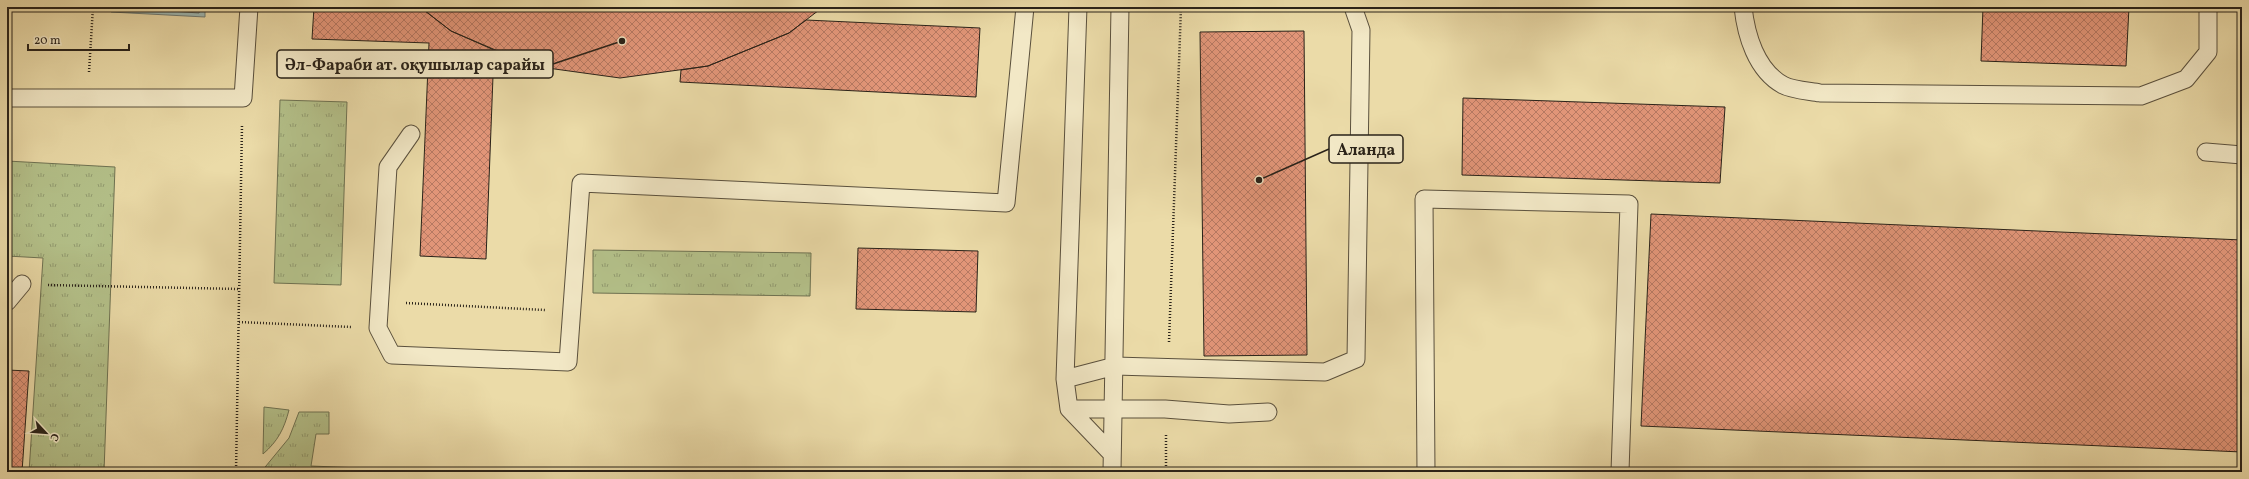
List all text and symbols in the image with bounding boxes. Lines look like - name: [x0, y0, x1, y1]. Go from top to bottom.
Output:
- scale bar: [28, 26, 129, 52]
- text: 20 m: [34, 33, 61, 49]
- callout: Әл-Фараби ат. оқушылар сарайы: [277, 50, 553, 78]
- text: Әл-Фараби ат. оқушылар сарайы: [285, 55, 545, 77]
- callout: Аланда: [1329, 135, 1403, 163]
- text: Аланда: [1337, 140, 1396, 162]
- north arrow: [26, 413, 66, 453]
- text: С: [45, 430, 62, 443]

